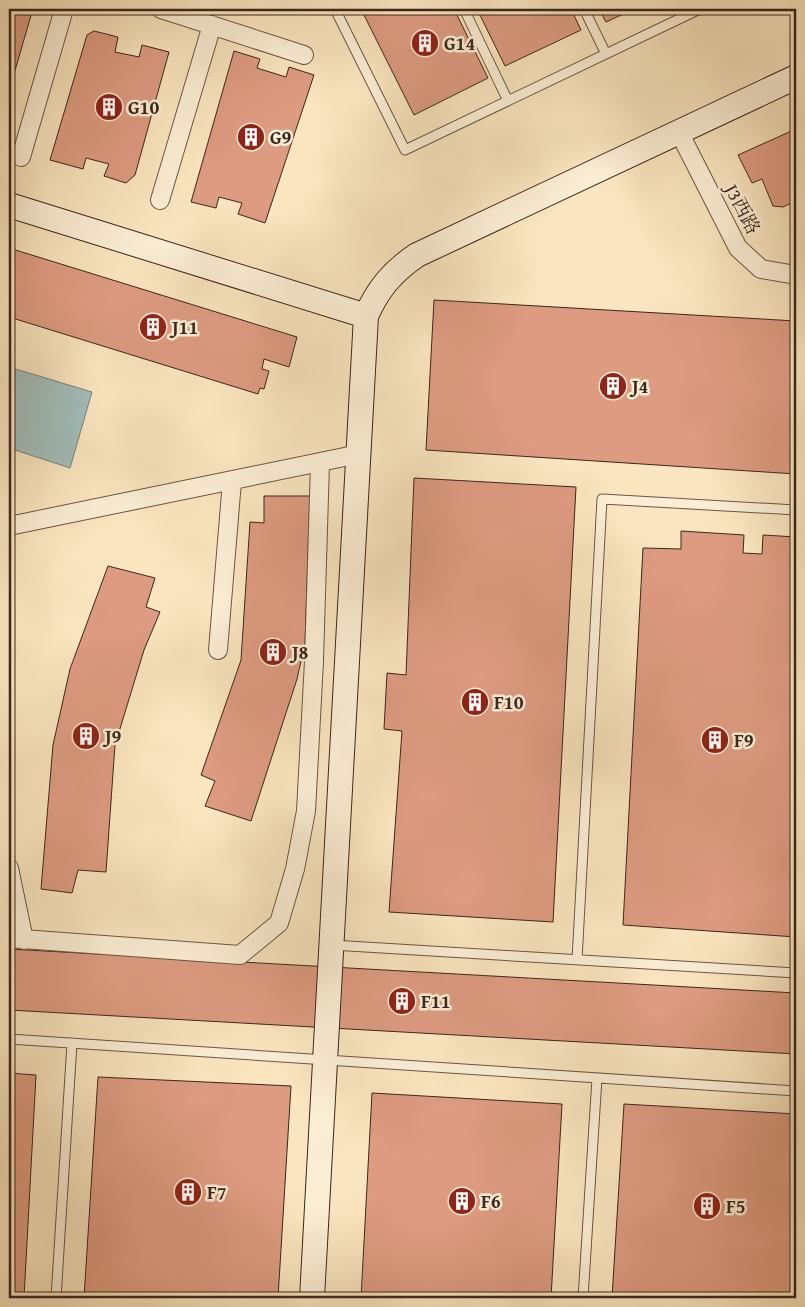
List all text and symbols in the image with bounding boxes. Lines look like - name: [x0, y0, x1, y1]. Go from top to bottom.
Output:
- building icon: G14: [410, 28, 440, 58]
- place label: G14: [444, 29, 475, 57]
- building icon: G10: [94, 92, 124, 122]
- place label: G10: [128, 93, 159, 121]
- building icon: G9: [236, 122, 266, 152]
- place label: G9: [270, 123, 292, 151]
- street label: J3西路: [717, 177, 768, 239]
- building icon: J11: [138, 312, 168, 342]
- place label: J11: [169, 313, 198, 341]
- building icon: J4: [598, 371, 628, 401]
- place label: J4: [629, 372, 649, 400]
- building icon: J8: [258, 637, 288, 667]
- place label: J8: [289, 638, 309, 666]
- building icon: F10: [460, 687, 490, 717]
- place label: F10: [494, 688, 524, 716]
- building icon: J9: [71, 721, 101, 751]
- place label: J9: [102, 722, 122, 750]
- building icon: F9: [700, 725, 730, 755]
- place label: F9: [734, 726, 754, 754]
- building icon: F11: [387, 986, 417, 1016]
- place label: F11: [421, 987, 451, 1015]
- building icon: F7: [173, 1177, 203, 1207]
- place label: F7: [207, 1178, 227, 1206]
- building icon: F6: [447, 1186, 477, 1216]
- place label: F6: [481, 1187, 501, 1215]
- building icon: F5: [692, 1191, 722, 1221]
- place label: F5: [726, 1192, 746, 1220]

